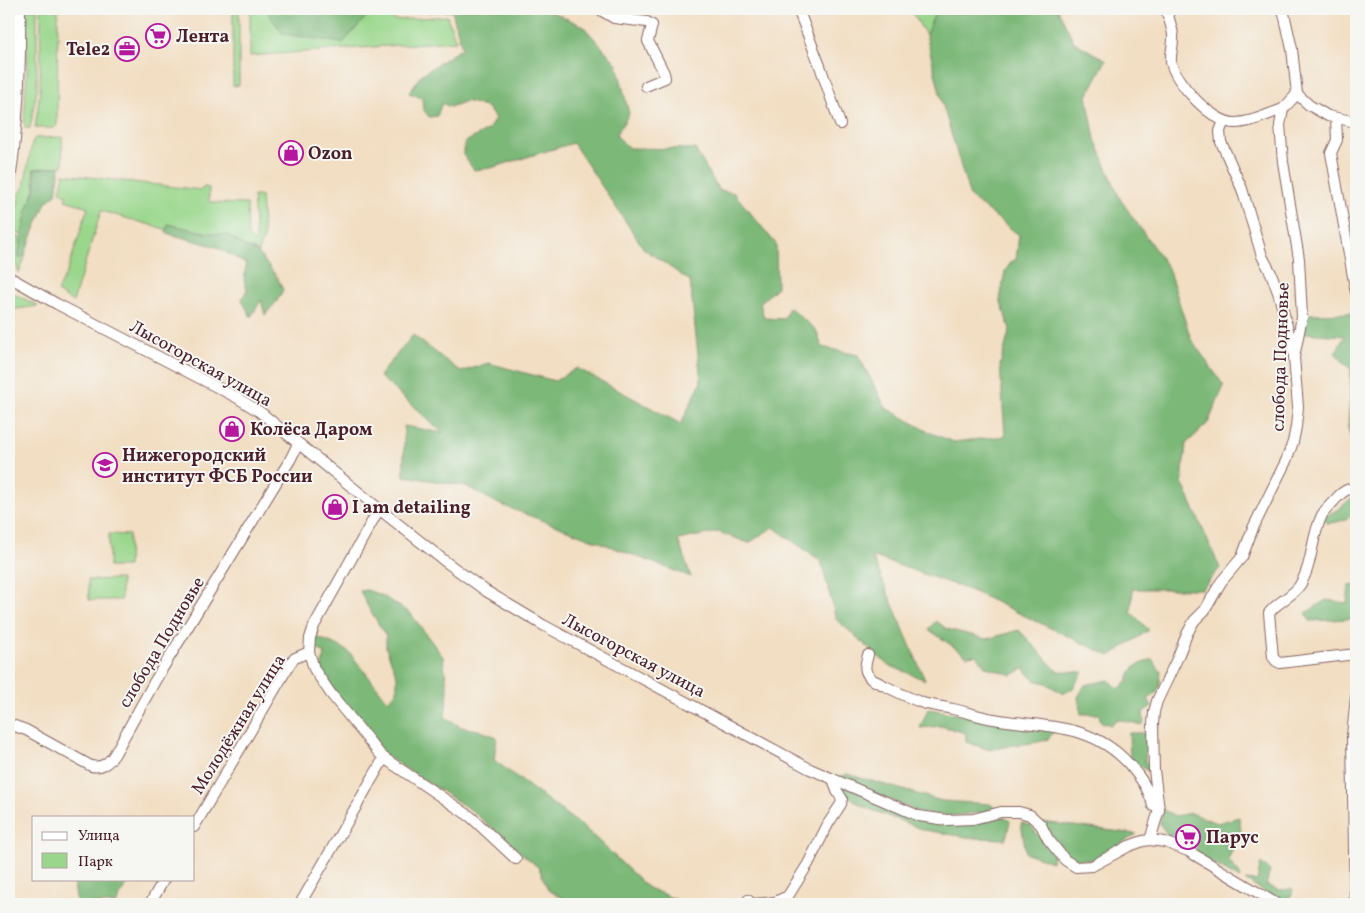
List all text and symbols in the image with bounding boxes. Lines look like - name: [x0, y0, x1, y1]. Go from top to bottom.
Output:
- supermarket icon: Лента: [145, 23, 171, 49]
- place label: Лента: [176, 25, 229, 50]
- office icon: Tele2: [114, 36, 140, 62]
- place label: Tele2: [66, 38, 110, 63]
- shop icon: Ozon: [278, 140, 304, 166]
- place label: Ozon: [308, 142, 353, 167]
- street label: слобода Подновье: [1266, 282, 1297, 432]
- street label: Лысогорская улица: [125, 315, 276, 414]
- shop icon: Колёса Даром: [219, 416, 245, 442]
- place label: Колёса Даром: [250, 418, 373, 443]
- place label: Нижегородский институт ФСБ России: [122, 444, 313, 490]
- school or university icon: Нижегородский институт ФСБ России: [92, 452, 118, 478]
- shop icon: I am detailing: [322, 494, 348, 520]
- place label: I am detailing: [352, 496, 471, 521]
- street label: слобода Подновье: [113, 572, 211, 713]
- street label: Лысогорская улица: [557, 608, 709, 705]
- street label: Молодёжная улица: [186, 650, 293, 800]
- legend: [32, 816, 195, 880]
- supermarket icon: Парус: [1175, 824, 1201, 850]
- text: Улица: [78, 826, 120, 847]
- place label: Парус: [1206, 826, 1259, 851]
- text: Парк: [78, 852, 113, 873]

